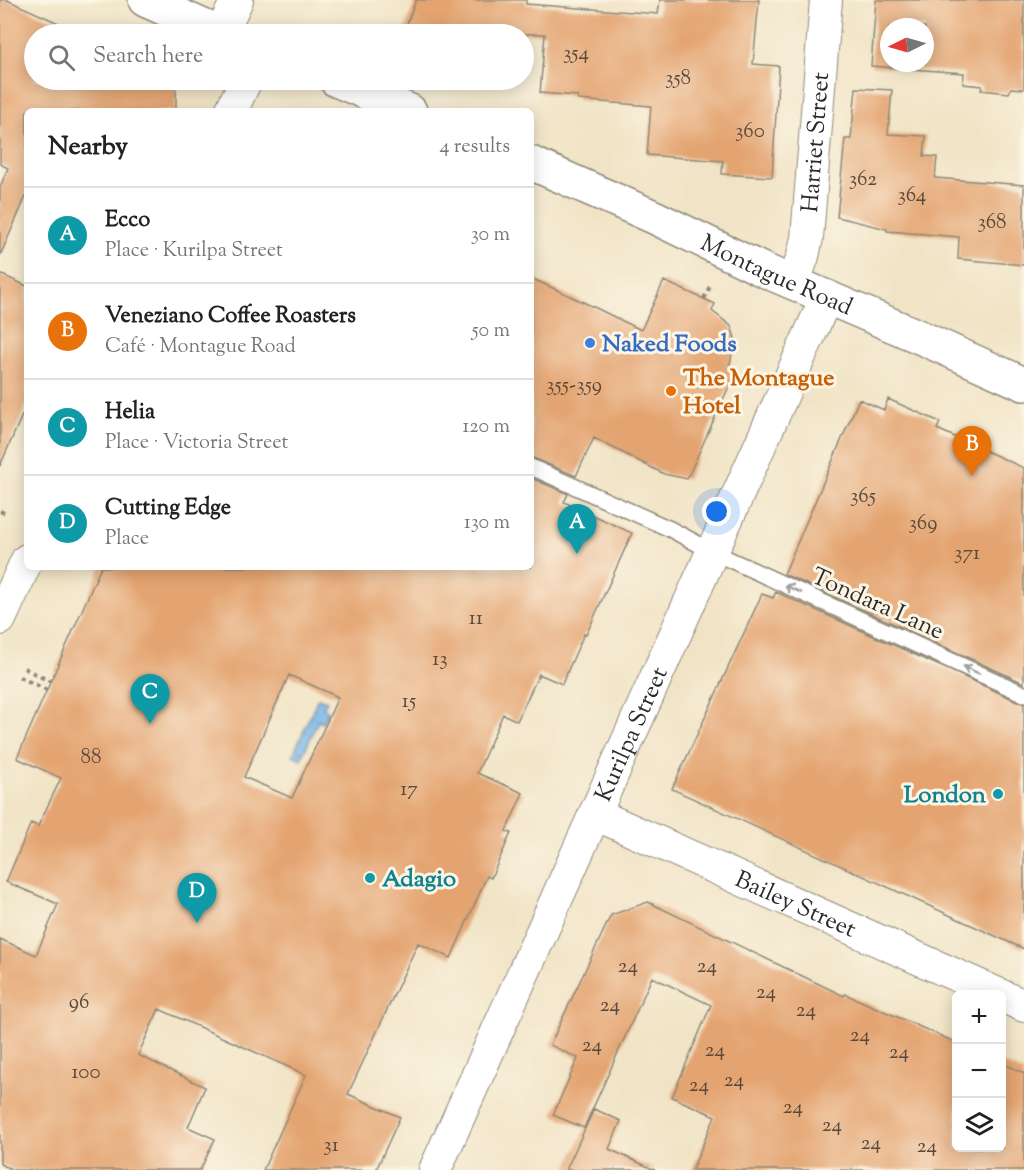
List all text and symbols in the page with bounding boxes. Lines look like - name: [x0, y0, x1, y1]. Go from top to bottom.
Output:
- north arrow: [880, 18, 934, 72]
- search box: [24, 24, 534, 90]
- house number: 354: [563, 39, 589, 69]
- icon: search: [45, 41, 78, 74]
- text: Search here: [93, 41, 203, 73]
- house number: 358: [665, 64, 691, 94]
- street label: Harriet Street: [794, 71, 839, 214]
- house number: 360: [735, 117, 765, 147]
- text: Nearby: [48, 129, 128, 166]
- text: 4 results: [439, 133, 510, 162]
- house number: 362: [849, 165, 877, 195]
- house number: 364: [898, 181, 926, 211]
- text: Ecco: [105, 205, 150, 237]
- house number: 368: [977, 208, 1007, 238]
- text: A: [59, 221, 76, 250]
- text: 30 m: [471, 221, 510, 250]
- street label: Montague Road: [694, 227, 858, 325]
- text: Place · Kurilpa Street: [105, 237, 283, 266]
- text: Veneziano Coffee Roasters: [105, 301, 356, 333]
- text: B: [61, 317, 74, 346]
- text: 50 m: [472, 317, 510, 346]
- place label: Naked Foods: [602, 328, 737, 362]
- text: Café · Montague Road: [105, 333, 296, 362]
- marker: Naked Foods: [583, 336, 597, 350]
- place label: The Montague Hotel: [683, 362, 834, 424]
- house number: 355-359: [546, 371, 602, 401]
- marker: The Montague Hotel: [664, 384, 678, 398]
- text: Helia: [105, 397, 155, 429]
- text: C: [59, 413, 76, 442]
- text: 120 m: [462, 413, 510, 442]
- pin: B: [952, 426, 992, 476]
- text: Place · Victoria Street: [105, 429, 288, 458]
- house number: 365: [850, 482, 876, 512]
- text: Cutting Edge: [105, 493, 231, 525]
- your location: [702, 497, 731, 526]
- pin: A: [558, 504, 596, 554]
- text: D: [60, 509, 75, 538]
- text: 130 m: [464, 509, 510, 538]
- house number: 369: [909, 509, 937, 539]
- text: Place: [105, 525, 149, 554]
- house number: 371: [954, 539, 980, 569]
- street label: Tondara Lane: [805, 560, 949, 649]
- one-way arrow: [785, 583, 803, 594]
- house number: 11: [469, 604, 483, 634]
- house number: 13: [432, 645, 448, 675]
- street label: Kurilpa Street: [587, 662, 677, 807]
- one-way arrow: [962, 663, 980, 675]
- pin: C: [130, 674, 170, 724]
- house number: 15: [402, 687, 416, 717]
- house number: 88: [81, 743, 102, 773]
- house number: 17: [400, 775, 418, 805]
- place label: London: [904, 779, 987, 813]
- marker: London: [991, 787, 1005, 801]
- place label: Adagio: [382, 863, 456, 897]
- street label: Bailey Street: [729, 864, 861, 947]
- marker: Adagio: [363, 871, 377, 885]
- pin: D: [178, 874, 216, 923]
- house number: 24: [618, 952, 638, 982]
- house number: 24: [697, 952, 717, 982]
- house number: 24: [756, 978, 776, 1008]
- house number: 96: [69, 988, 89, 1018]
- map controls: [952, 990, 1006, 1152]
- button: +: [952, 990, 1006, 1044]
- house number: 24: [600, 991, 620, 1021]
- house number: 24: [796, 996, 816, 1026]
- house number: 24: [850, 1021, 870, 1051]
- house number: 24: [582, 1031, 602, 1061]
- house number: 24: [705, 1036, 725, 1066]
- house number: 24: [889, 1038, 909, 1068]
- button: −: [952, 1044, 1006, 1098]
- house number: 100: [71, 1058, 101, 1088]
- house number: 24: [724, 1066, 744, 1096]
- house number: 24: [689, 1071, 709, 1101]
- house number: 24: [783, 1093, 803, 1123]
- button: layers: [952, 1098, 1006, 1152]
- house number: 24: [822, 1111, 842, 1141]
- house number: 24: [861, 1129, 881, 1159]
- house number: 31: [323, 1131, 339, 1161]
- house number: 24: [917, 1132, 937, 1162]

